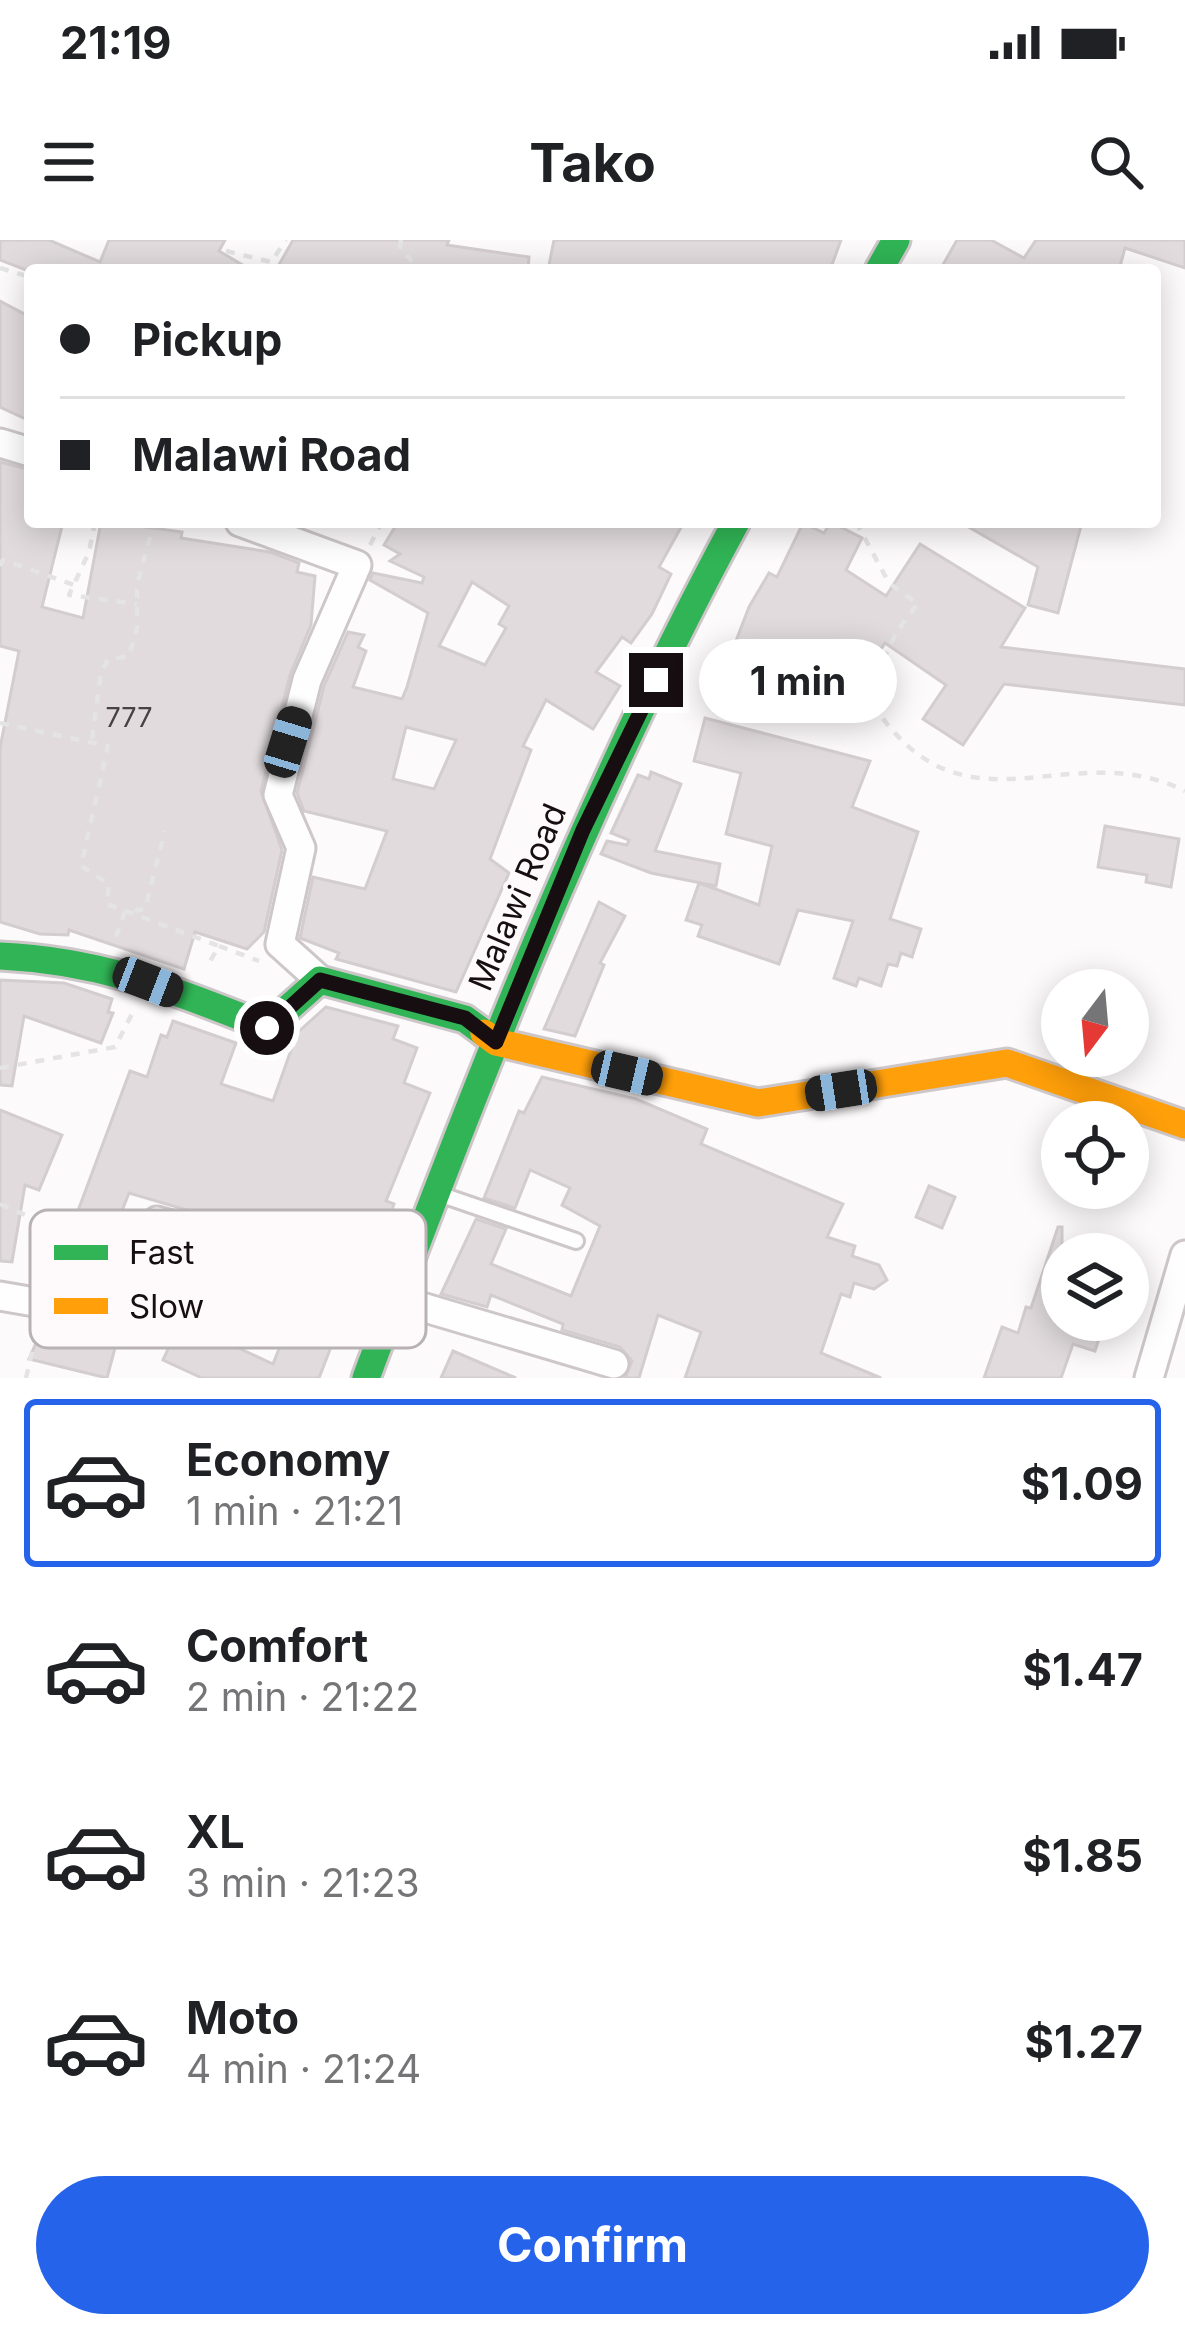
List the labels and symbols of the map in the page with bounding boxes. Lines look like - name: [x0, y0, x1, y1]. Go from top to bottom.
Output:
- callout: 1 min: [698, 638, 896, 722]
- route end: [629, 653, 683, 707]
- house number: 777: [106, 701, 152, 734]
- car: [260, 702, 316, 782]
- street label: Malawi Road: [460, 798, 574, 996]
- car: [108, 952, 188, 1012]
- north arrow: [1041, 969, 1149, 1077]
- route start: [240, 1001, 294, 1055]
- car: [588, 1047, 666, 1099]
- car: [803, 1067, 879, 1113]
- legend: [30, 1210, 426, 1348]
- text: Fast: [129, 1232, 195, 1272]
- text: Slow: [129, 1286, 204, 1326]

